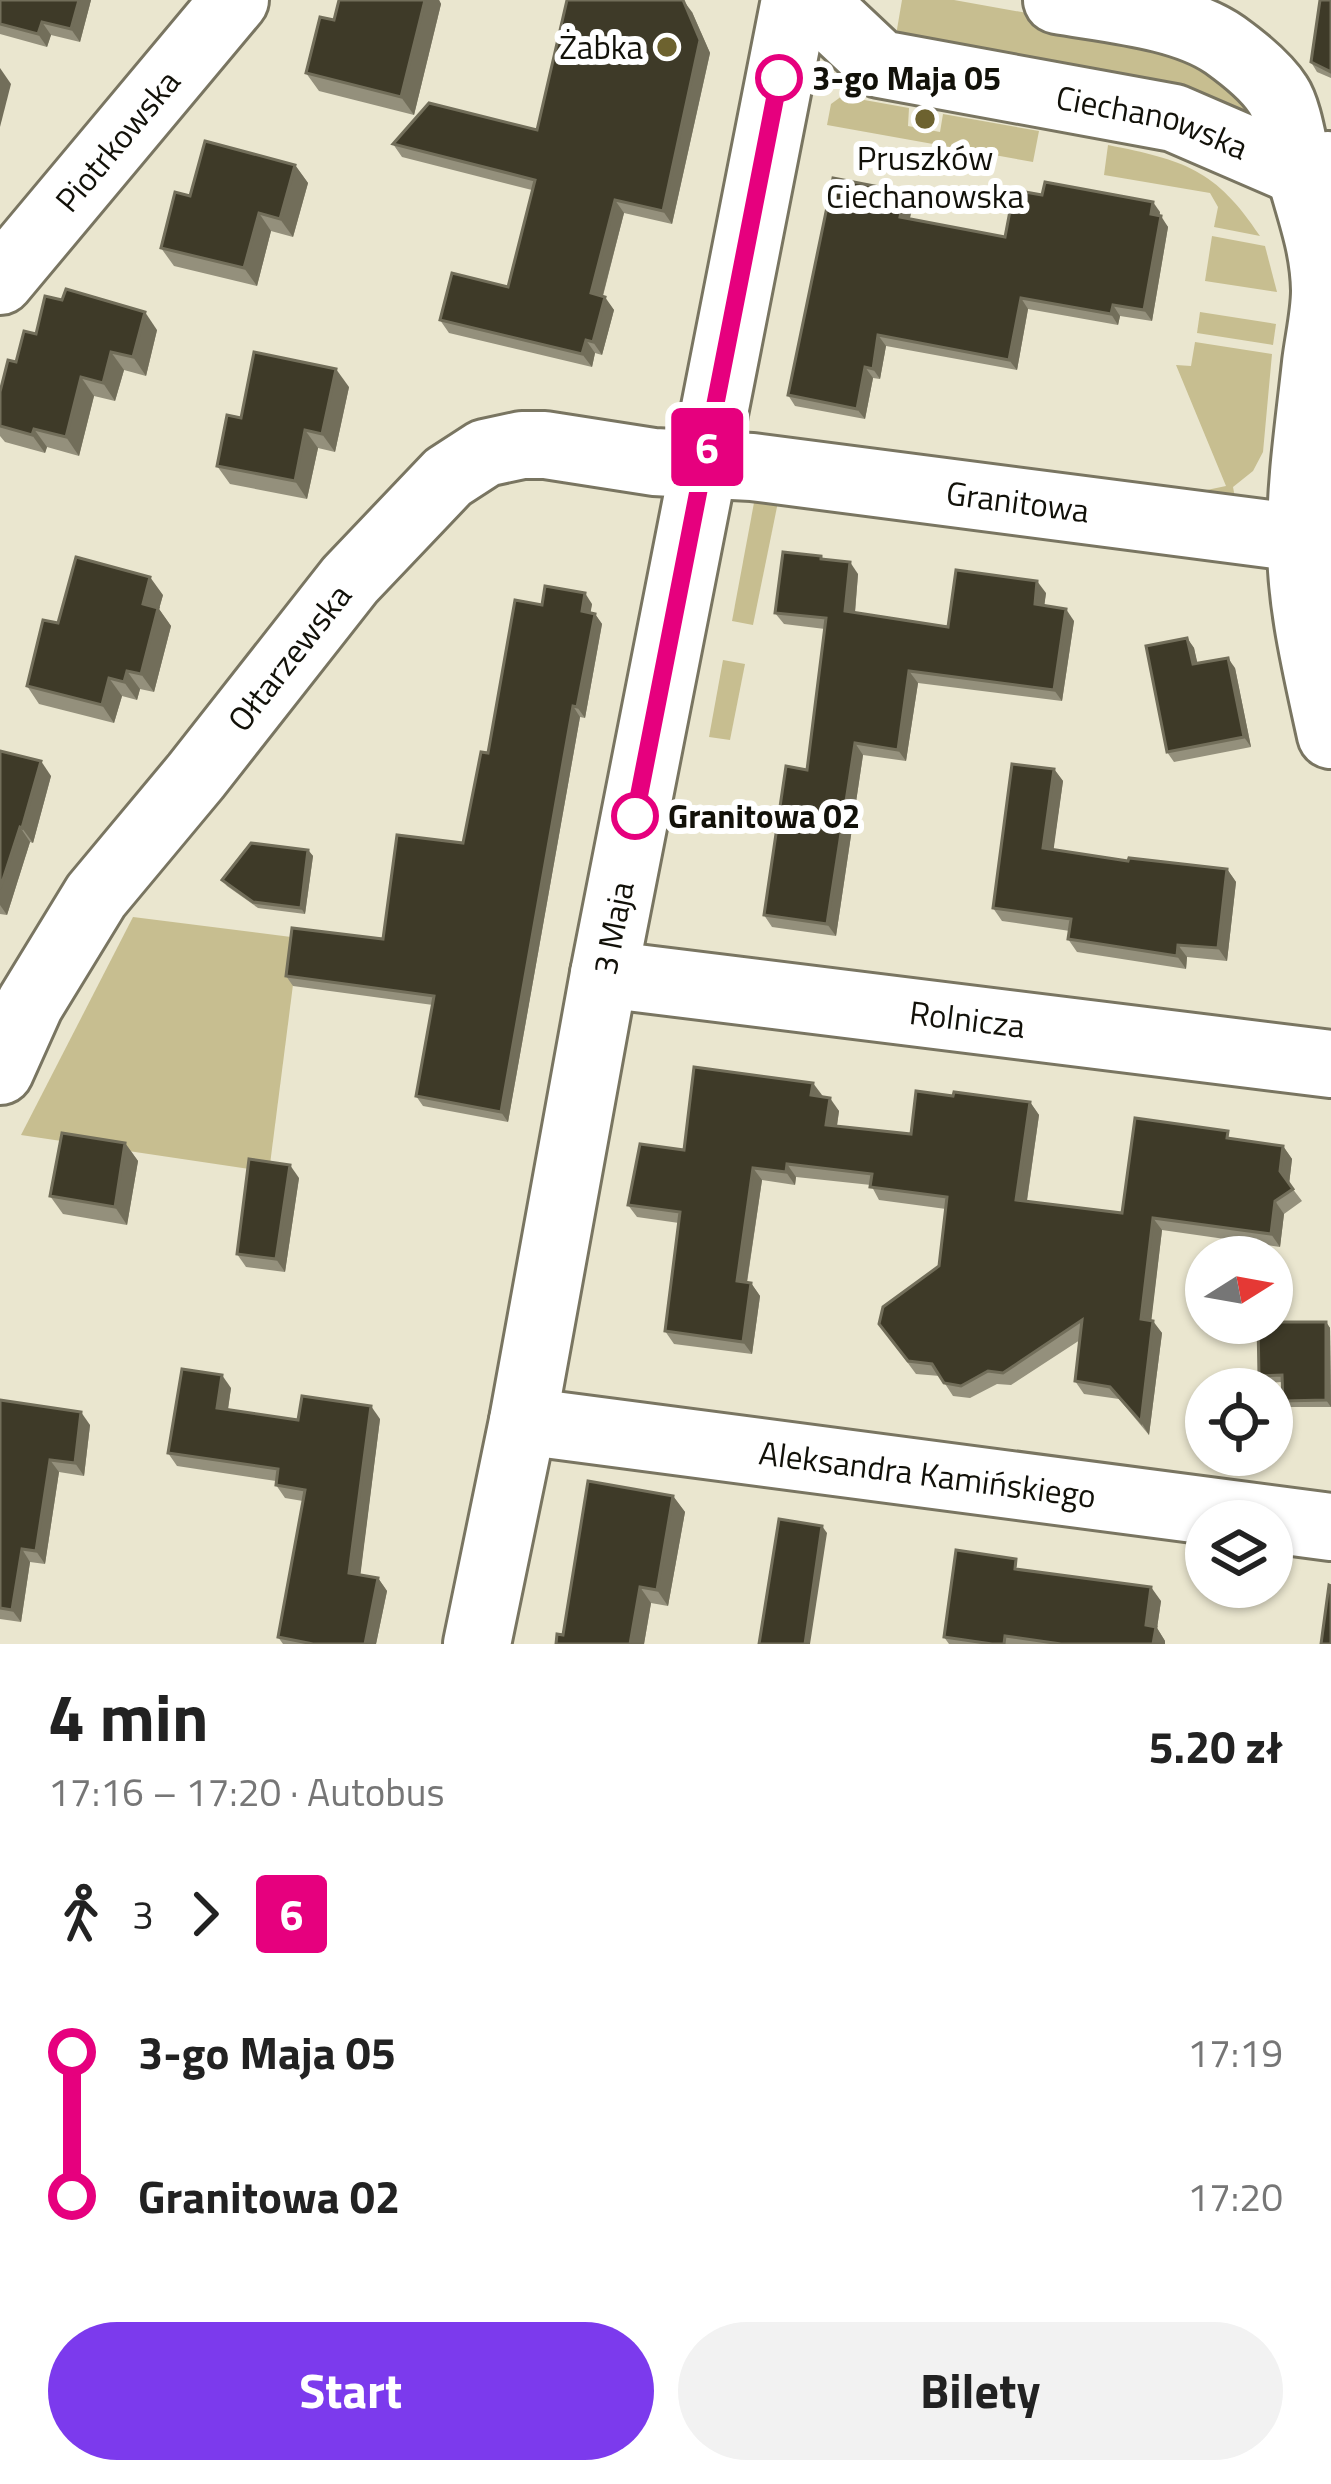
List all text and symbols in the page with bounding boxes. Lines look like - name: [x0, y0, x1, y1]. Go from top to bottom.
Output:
- place label: Żabka: [559, 22, 643, 72]
- marker: Żabka: [654, 34, 680, 60]
- place label: 3-go Maja 05: [812, 53, 1001, 103]
- marker: 3-go Maja 05: [757, 56, 801, 100]
- street label: Piotrkowska: [43, 58, 192, 223]
- street label: Ciechanowska: [1052, 72, 1256, 172]
- marker: Pruszków Ciechanowska: [912, 106, 938, 132]
- place label: Pruszków Ciechanowska: [826, 133, 1024, 221]
- line badge: 6: [668, 408, 746, 486]
- text: 6: [695, 415, 719, 479]
- street label: Granitowa: [943, 467, 1092, 535]
- street label: Ołtarzewska: [215, 573, 363, 742]
- place label: Granitowa 02: [668, 791, 860, 841]
- marker: Granitowa 02: [613, 794, 657, 838]
- street label: 3 Maja: [579, 877, 647, 979]
- street label: Rolnicza: [907, 987, 1028, 1051]
- north arrow: [1185, 1236, 1293, 1344]
- map controls: [1185, 1236, 1293, 1608]
- button: locate: [1185, 1368, 1293, 1476]
- street label: Aleksandra Kamińskiego: [756, 1427, 1099, 1521]
- button: layers: [1185, 1500, 1293, 1608]
- text: 4 min: [48, 1666, 208, 1767]
- text: 5.20 zł: [1148, 1712, 1283, 1780]
- text: 17:16 – 17:20 · Autobus: [48, 1762, 445, 1821]
- icon: walk: [48, 1881, 114, 1947]
- icon: forward: [172, 1881, 238, 1947]
- text: 6: [280, 1882, 303, 1946]
- text: 3: [132, 1885, 154, 1944]
- text: 3-go Maja 05: [138, 2018, 396, 2086]
- text: 17:19: [1187, 2023, 1283, 2082]
- text: Granitowa 02: [138, 2162, 400, 2230]
- text: 17:20: [1187, 2167, 1283, 2226]
- button: Start: [48, 2322, 654, 2460]
- button: Bilety: [678, 2322, 1283, 2460]

